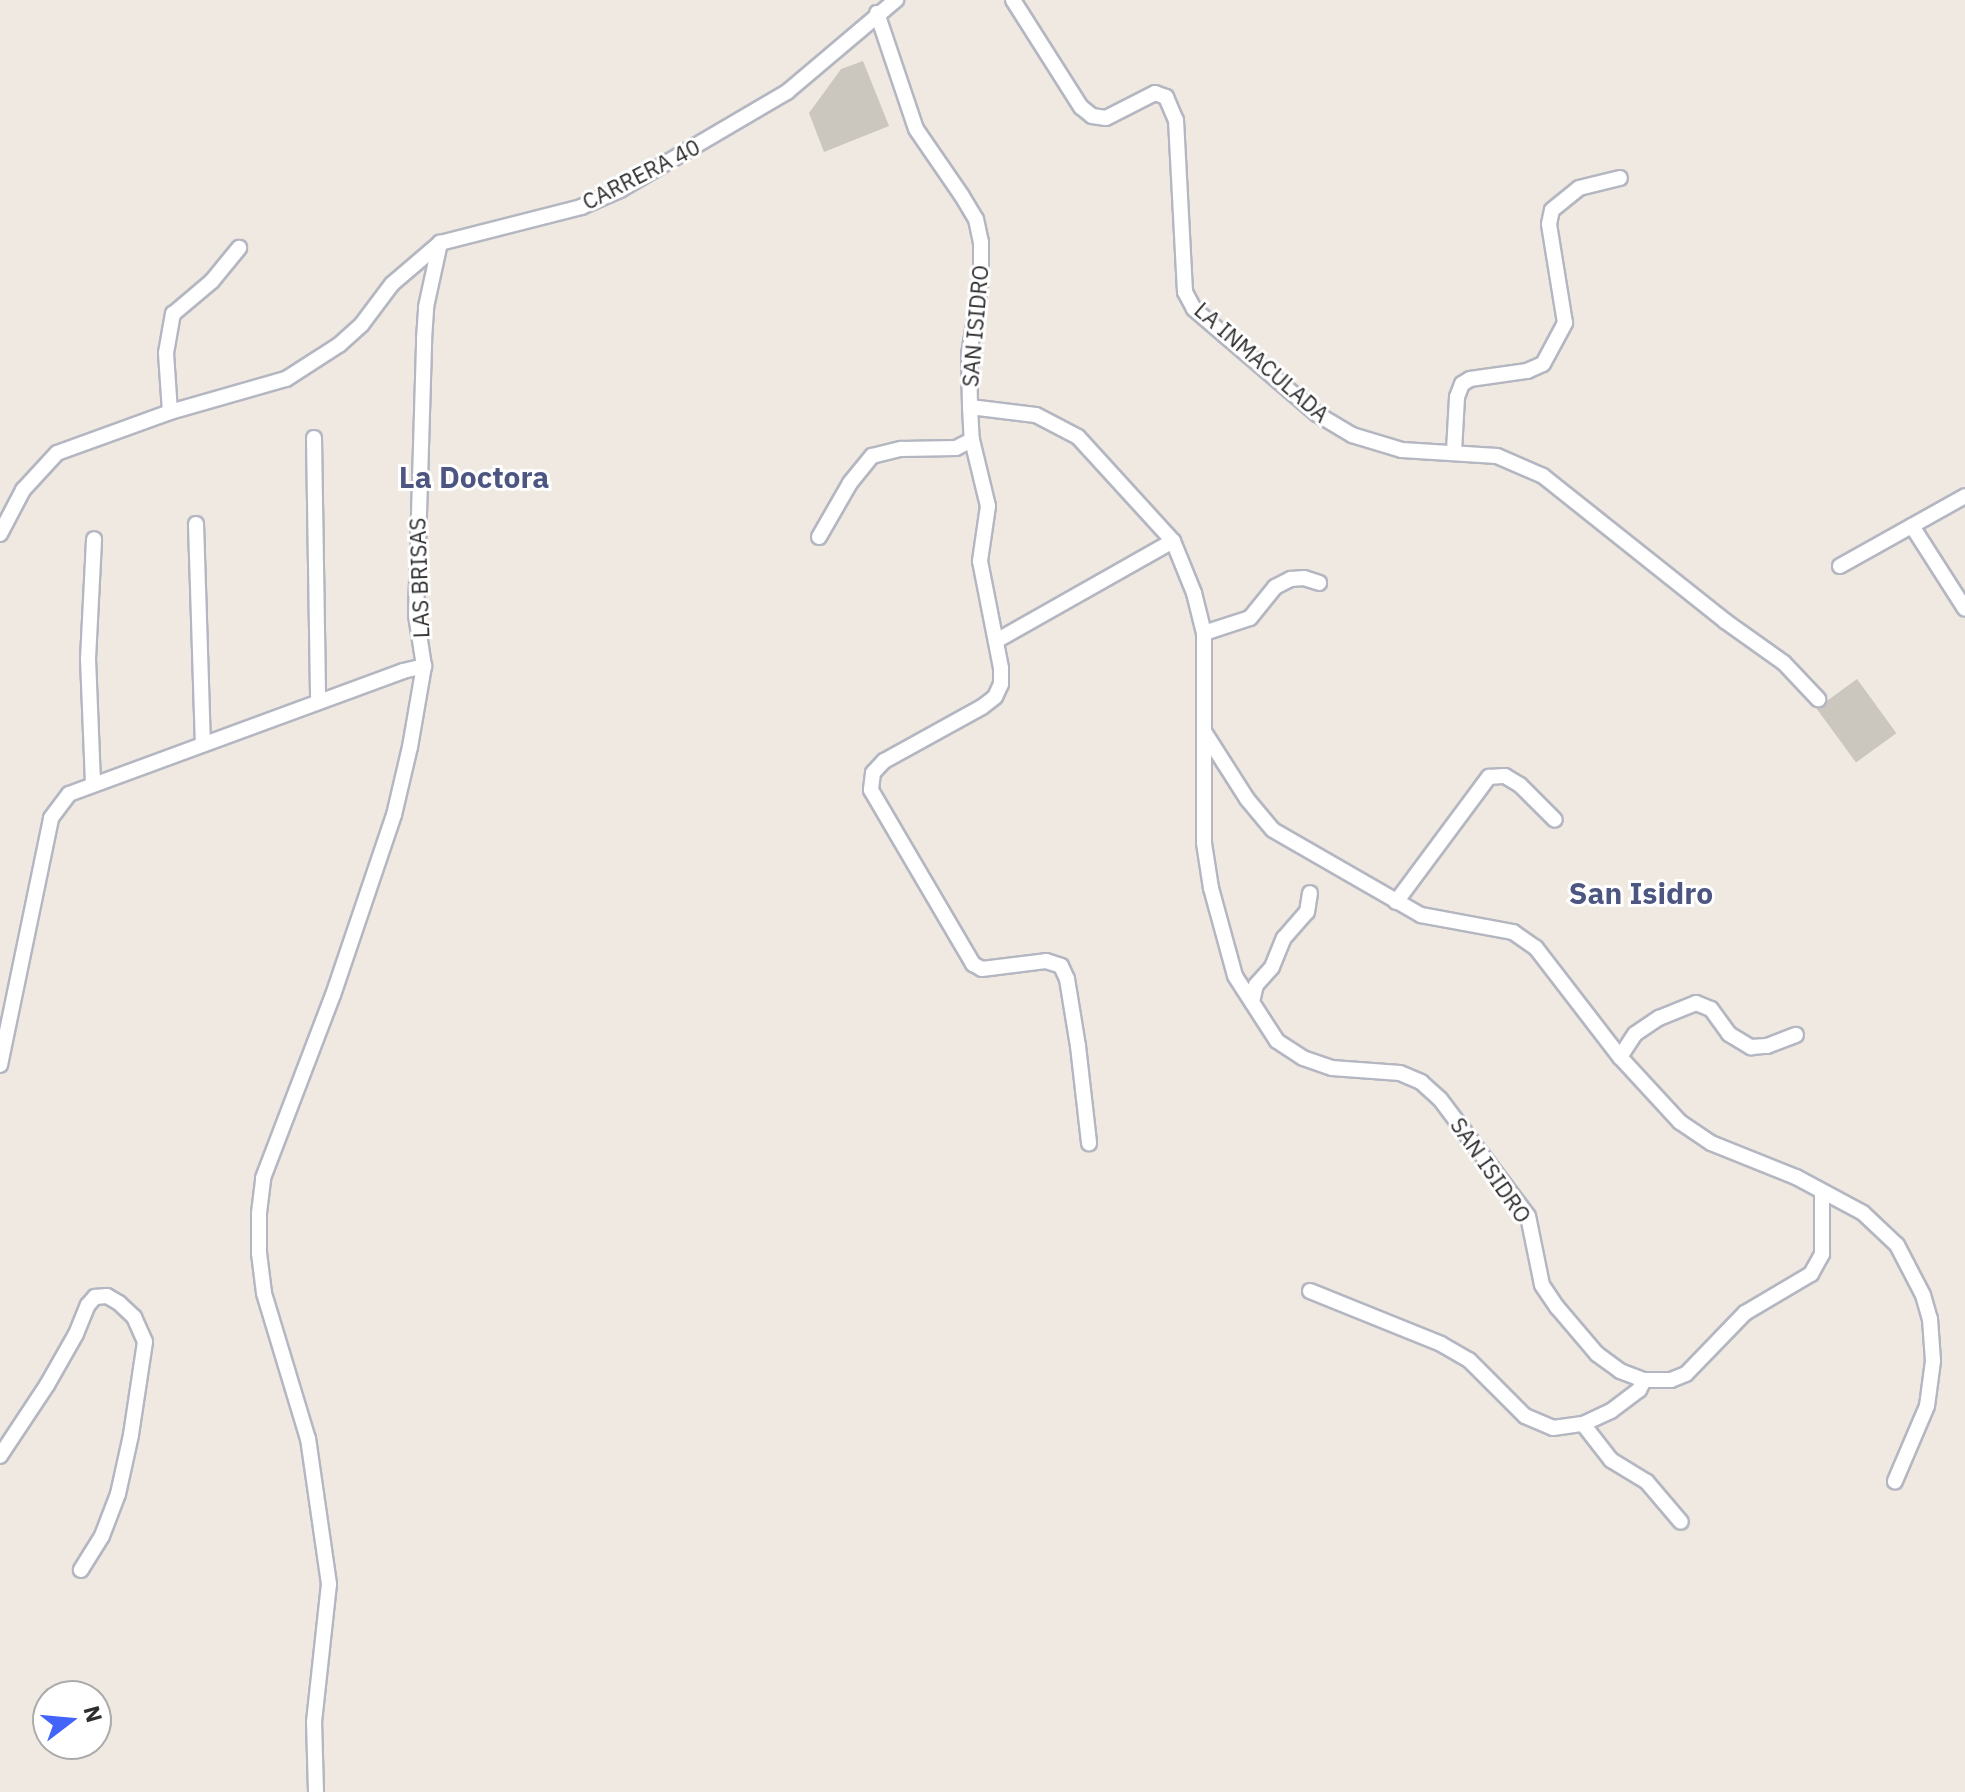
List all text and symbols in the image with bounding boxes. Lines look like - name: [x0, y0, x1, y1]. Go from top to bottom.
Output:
- street label: CARRERA 40: [578, 133, 704, 215]
- street label: SAN ISIDRO: [957, 264, 993, 388]
- street label: LA INMACULADA: [1189, 296, 1335, 428]
- district label: La Doctora: [399, 459, 549, 495]
- street label: LAS BRISAS: [404, 517, 434, 639]
- district label: San Isidro: [1569, 875, 1713, 911]
- street label: SAN ISIDRO: [1445, 1112, 1537, 1228]
- north arrow: [32, 1680, 112, 1760]
- text: N: [77, 1702, 110, 1725]

